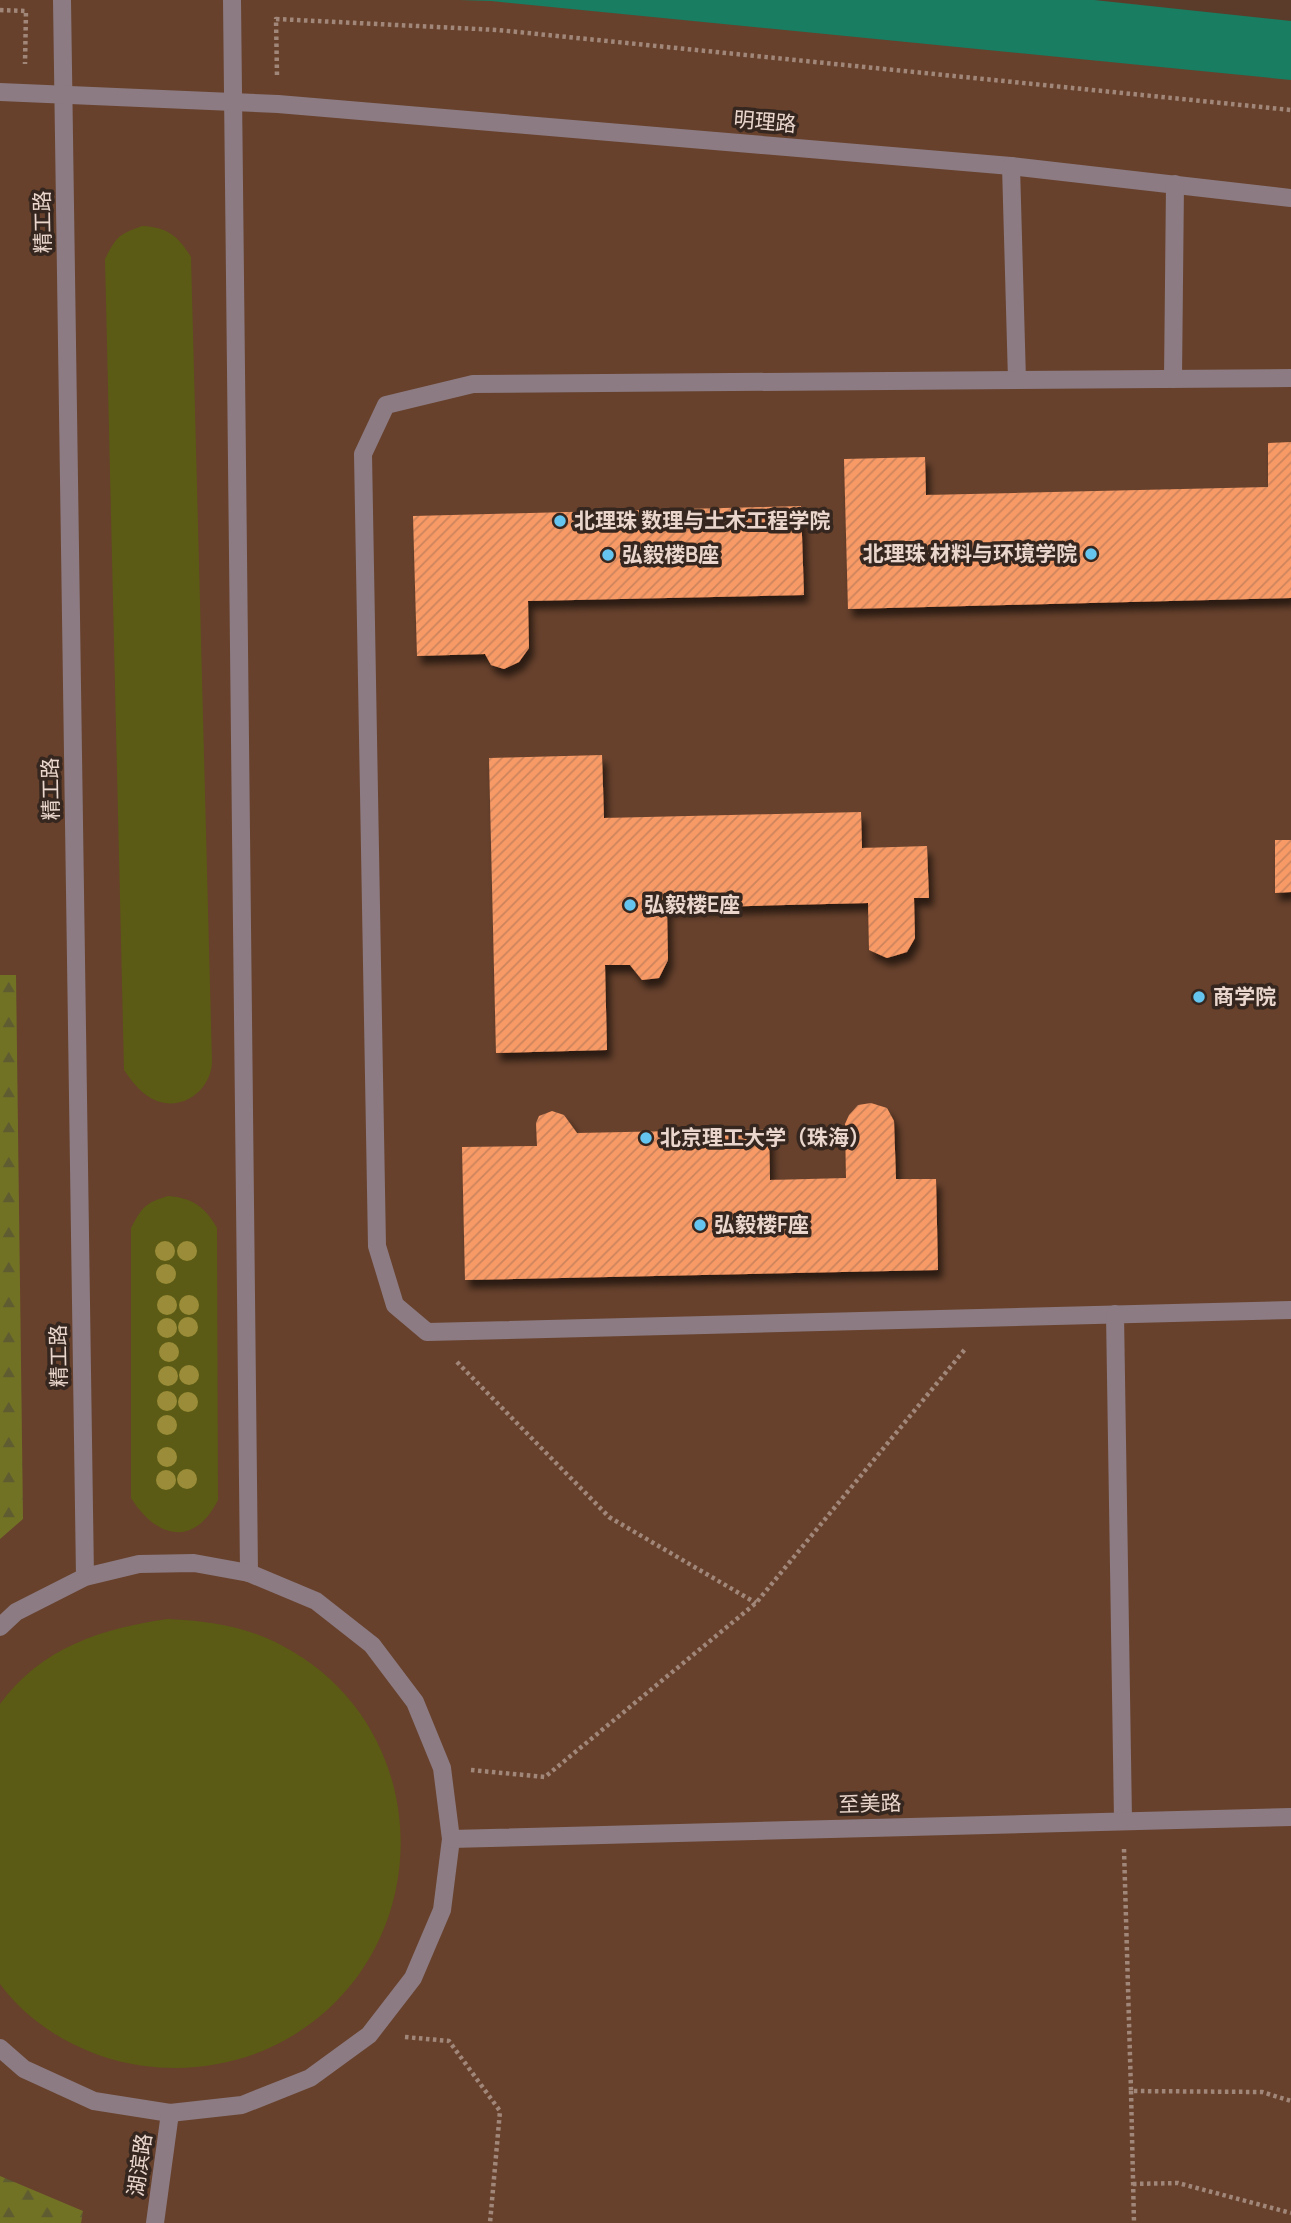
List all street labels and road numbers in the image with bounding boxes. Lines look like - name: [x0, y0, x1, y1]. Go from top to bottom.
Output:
- street label: 明理路: [732, 104, 798, 138]
- street label: 精工路: [27, 190, 57, 254]
- street label: 精工路: [35, 757, 65, 821]
- street label: 精工路: [43, 1324, 73, 1388]
- street label: 至美路: [838, 1788, 902, 1818]
- street label: 湖滨路: [121, 2132, 157, 2198]

